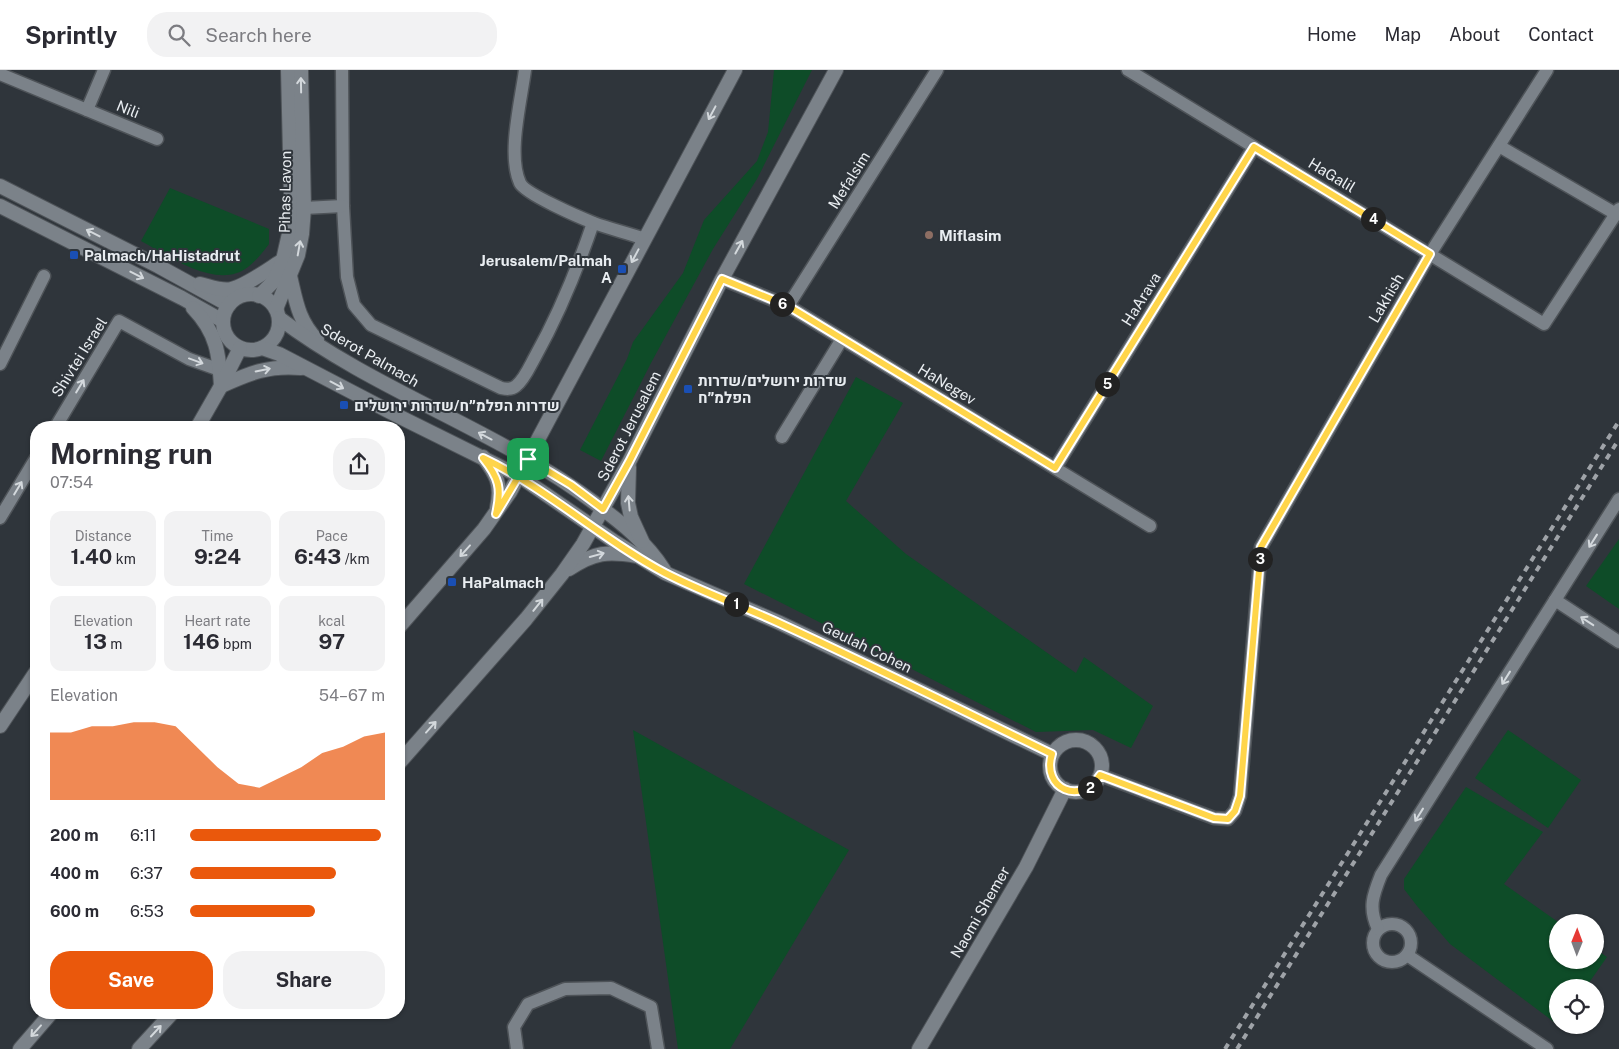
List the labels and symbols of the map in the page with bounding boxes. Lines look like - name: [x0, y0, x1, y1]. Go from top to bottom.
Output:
- one-way arrow: [296, 78, 306, 94]
- street label: Nili: [114, 97, 142, 121]
- one-way arrow: [707, 105, 716, 120]
- street label: Mefalsim: [825, 148, 873, 212]
- street label: Pihas Lavon: [276, 151, 294, 233]
- street label: HaGalil: [1305, 154, 1359, 196]
- pin: 4: [1360, 206, 1386, 232]
- place label: Miflasim: [939, 227, 1001, 244]
- one-way arrow: [86, 228, 101, 237]
- marker: Miflasim: [923, 229, 935, 241]
- one-way arrow: [295, 240, 305, 256]
- one-way arrow: [735, 241, 745, 255]
- place label: Palmach/HaHistadrut: [84, 247, 240, 264]
- marker: Palmach/HaHistadrut: [68, 249, 80, 261]
- one-way arrow: [630, 249, 640, 264]
- place label: Jerusalem/Palmah A: [480, 252, 612, 286]
- marker: Jerusalem/Palmah A: [616, 263, 628, 275]
- street label: HaArava: [1118, 269, 1164, 329]
- one-way arrow: [130, 270, 145, 280]
- street label: Lakhish: [1365, 270, 1407, 326]
- pin: 6: [770, 292, 794, 316]
- street label: Shivtei Israel: [48, 314, 110, 400]
- street label: Sderot Palmach: [318, 320, 422, 390]
- one-way arrow: [188, 357, 203, 366]
- street label: HaNegev: [915, 360, 979, 408]
- one-way arrow: [254, 364, 270, 374]
- street label: Sderot Jerusalem: [594, 368, 664, 484]
- place label: שדרות ירושלים/שדרות הפלמ״ח: [698, 372, 847, 406]
- pin: 5: [1094, 372, 1120, 396]
- one-way arrow: [75, 379, 85, 393]
- one-way arrow: [329, 380, 344, 390]
- marker: שדרות ירושלים/שדרות הפלמ״ח: [682, 383, 694, 395]
- place label: שדרות הפלמ״ח/שדרות ירושלים: [354, 397, 560, 414]
- marker: שדרות הפלמ״ח/שדרות ירושלים: [338, 399, 350, 411]
- one-way arrow: [478, 431, 493, 440]
- pin: [507, 438, 549, 480]
- one-way arrow: [14, 482, 24, 496]
- one-way arrow: [624, 495, 634, 511]
- one-way arrow: [1588, 533, 1598, 547]
- one-way arrow: [459, 544, 470, 557]
- pin: 3: [1248, 546, 1272, 572]
- one-way arrow: [589, 550, 605, 559]
- place label: HaPalmach: [462, 574, 544, 591]
- marker: HaPalmach: [446, 576, 458, 588]
- pin: 1: [724, 592, 748, 616]
- one-way arrow: [533, 598, 544, 611]
- one-way arrow: [1580, 616, 1594, 626]
- street label: Geulah Cohen: [819, 618, 915, 676]
- one-way arrow: [1501, 671, 1511, 685]
- one-way arrow: [425, 720, 437, 733]
- pin: 2: [1078, 776, 1102, 800]
- one-way arrow: [1414, 808, 1424, 822]
- street label: Naomi Shemer: [947, 863, 1013, 961]
- north arrow: [1549, 914, 1604, 969]
- one-way arrow: [30, 1024, 42, 1037]
- one-way arrow: [150, 1024, 162, 1037]

